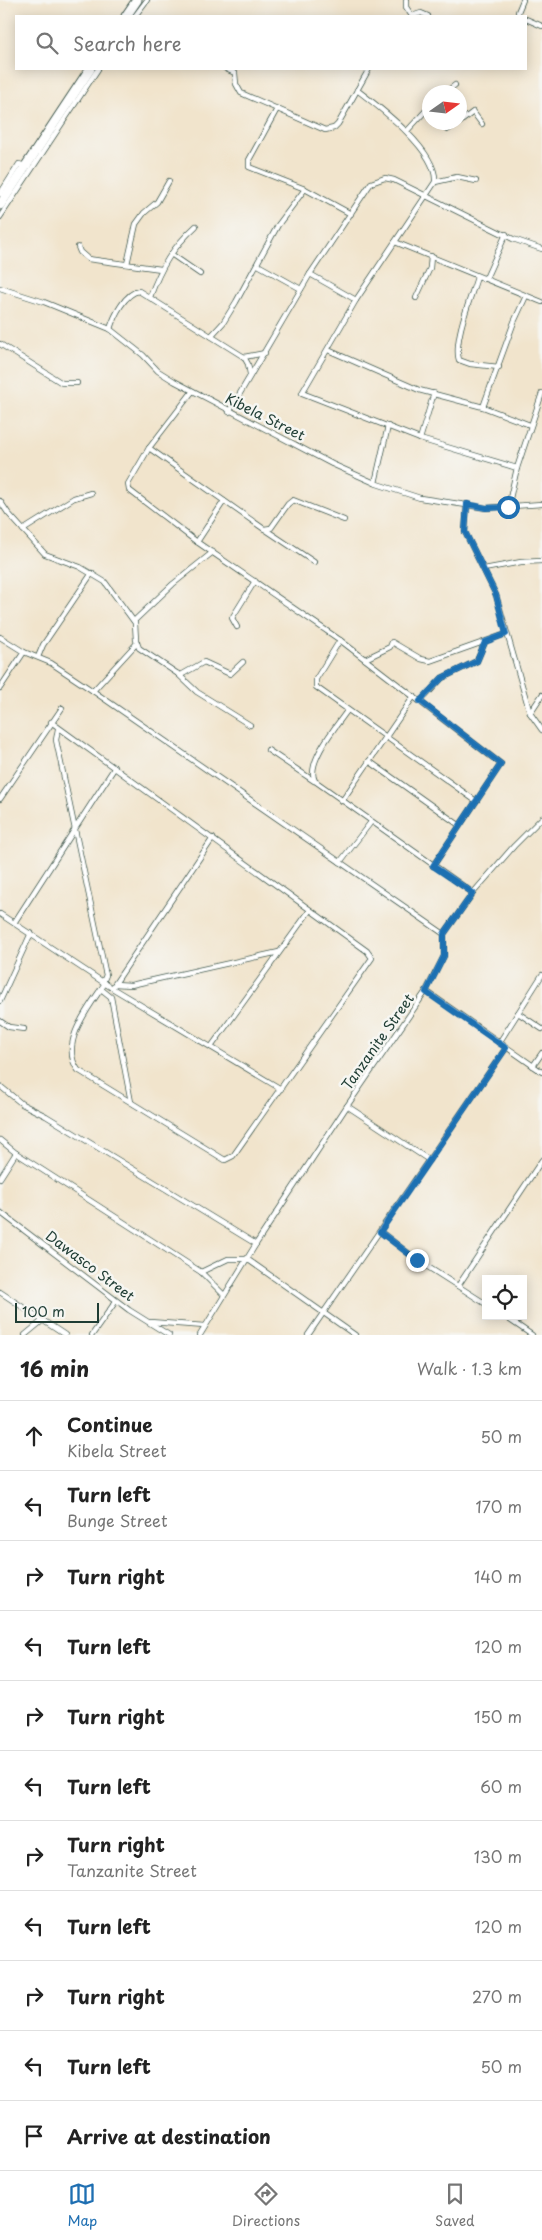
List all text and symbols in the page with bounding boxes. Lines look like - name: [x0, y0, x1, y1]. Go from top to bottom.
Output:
- search box: [15, 15, 527, 70]
- icon: search: [33, 29, 61, 57]
- text: Search here: [73, 29, 182, 57]
- north arrow: [422, 85, 467, 130]
- street label: Kibela Street: [222, 387, 309, 446]
- route start: [497, 496, 520, 519]
- street label: Tanzanite Street: [336, 989, 419, 1094]
- street label: Dawasco Street: [41, 1225, 139, 1306]
- route end: [406, 1249, 429, 1272]
- map controls: [482, 1275, 527, 1320]
- button: locate: [482, 1275, 527, 1320]
- scale bar: [15, 1300, 99, 1323]
- text: 100 m: [22, 1301, 65, 1322]
- text: 16 min: [20, 1352, 89, 1384]
- text: Walk · 1.3 km: [417, 1356, 522, 1380]
- text: Continue: [67, 1410, 153, 1438]
- icon: ahead: [20, 1422, 48, 1450]
- text: 50 m: [481, 1424, 522, 1448]
- text: Kibela Street: [67, 1438, 166, 1462]
- text: Turn left: [67, 1480, 151, 1508]
- icon: left: [20, 1492, 48, 1520]
- text: 170 m: [476, 1494, 522, 1518]
- text: Bunge Street: [67, 1508, 168, 1532]
- icon: right: [20, 1562, 48, 1590]
- text: Turn right: [67, 1562, 165, 1590]
- text: 140 m: [474, 1564, 522, 1588]
- icon: left: [20, 1632, 48, 1660]
- text: Turn left: [67, 1632, 151, 1660]
- text: 120 m: [475, 1634, 522, 1658]
- icon: right: [20, 1702, 48, 1730]
- text: Turn right: [67, 1702, 165, 1730]
- text: 150 m: [474, 1704, 522, 1728]
- icon: left: [20, 1772, 48, 1800]
- text: Turn left: [67, 1772, 151, 1800]
- text: 60 m: [480, 1774, 522, 1798]
- text: Turn right: [67, 1830, 165, 1858]
- icon: right: [20, 1842, 48, 1870]
- text: 130 m: [474, 1844, 522, 1868]
- text: Tanzanite Street: [67, 1858, 197, 1882]
- icon: left: [20, 1912, 48, 1940]
- text: Turn left: [67, 1912, 151, 1940]
- text: 120 m: [475, 1914, 522, 1938]
- icon: right: [20, 1982, 48, 2010]
- text: Turn right: [67, 1982, 165, 2010]
- text: 270 m: [472, 1984, 522, 2008]
- icon: left: [20, 2052, 48, 2080]
- text: Turn left: [67, 2052, 151, 2080]
- text: 50 m: [481, 2054, 522, 2078]
- icon: arrive: [20, 2122, 48, 2150]
- text: Arrive at destination: [67, 2122, 271, 2150]
- tab: Map: [67, 2180, 97, 2231]
- tab: Directions: [232, 2180, 300, 2231]
- tab: Saved: [435, 2180, 475, 2231]

